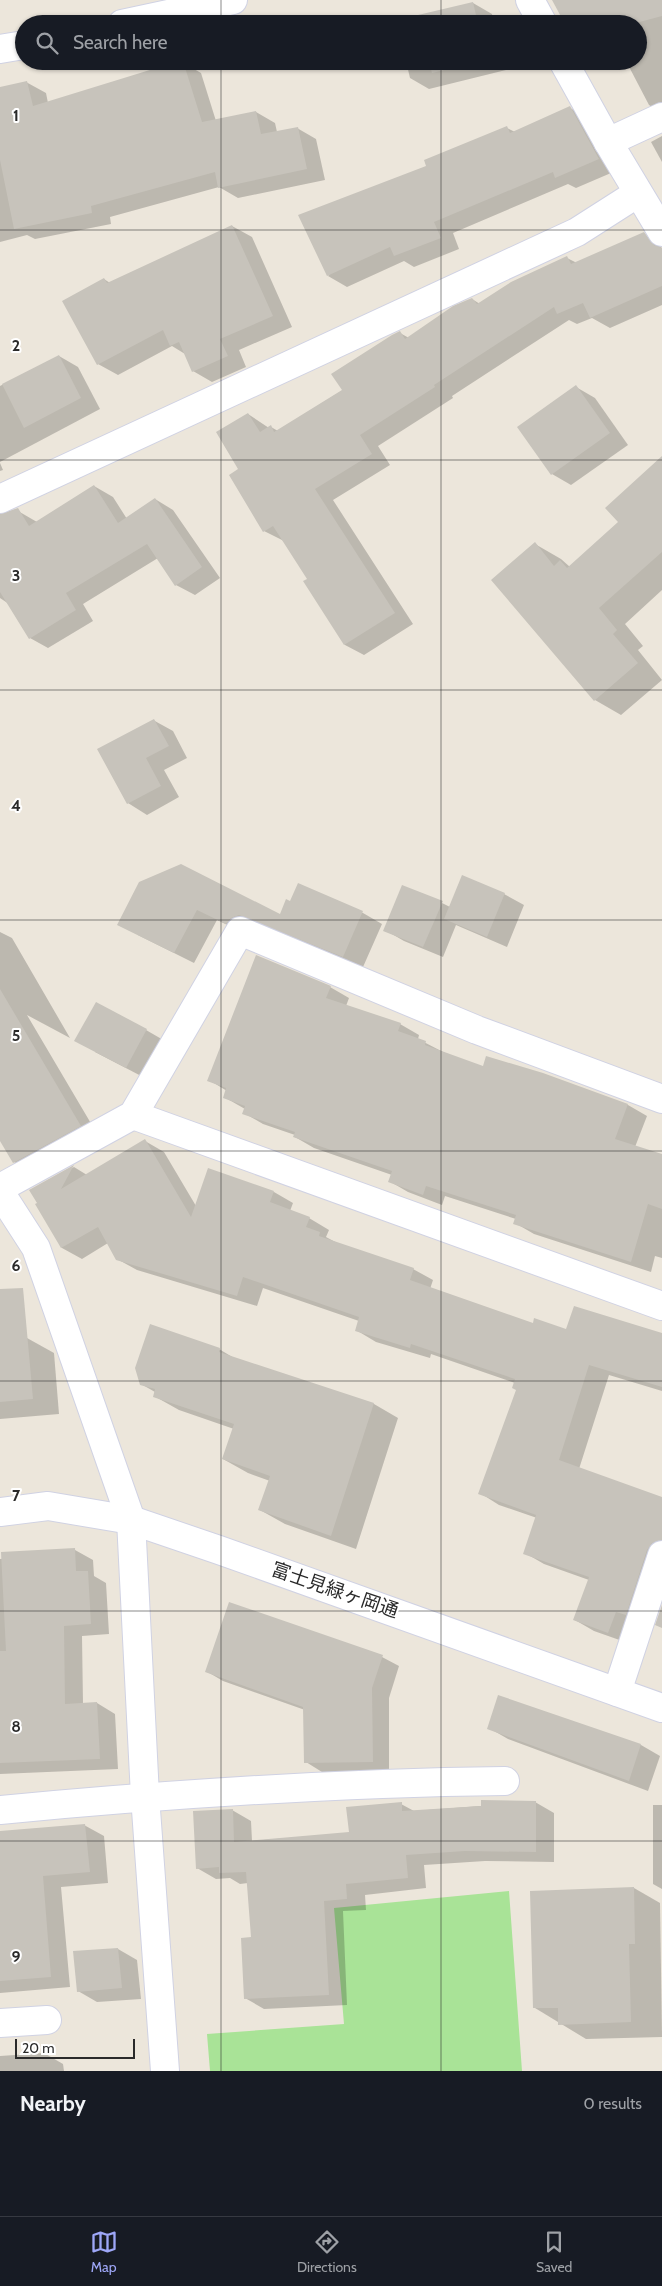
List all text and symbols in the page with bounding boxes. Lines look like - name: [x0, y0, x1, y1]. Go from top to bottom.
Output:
- search box: [15, 15, 647, 70]
- icon: search: [33, 29, 61, 57]
- text: Search here: [73, 31, 167, 54]
- text: 1: [13, 106, 19, 125]
- text: 2: [12, 336, 20, 355]
- text: 3: [12, 566, 20, 585]
- text: 4: [11, 796, 21, 815]
- text: 5: [12, 1026, 20, 1045]
- text: 6: [12, 1256, 21, 1275]
- text: 7: [12, 1486, 21, 1505]
- street label: 富士見緑ヶ岡通: [268, 1557, 402, 1623]
- text: 8: [11, 1717, 21, 1736]
- text: 9: [12, 1947, 21, 1966]
- scale bar: [15, 2036, 135, 2059]
- text: 20 m: [22, 2039, 55, 2057]
- text: Nearby: [20, 2091, 86, 2116]
- text: 0 results: [583, 2094, 642, 2113]
- tab: Map: [90, 2228, 118, 2276]
- tab: Directions: [297, 2228, 357, 2276]
- tab: Saved: [536, 2228, 572, 2276]

